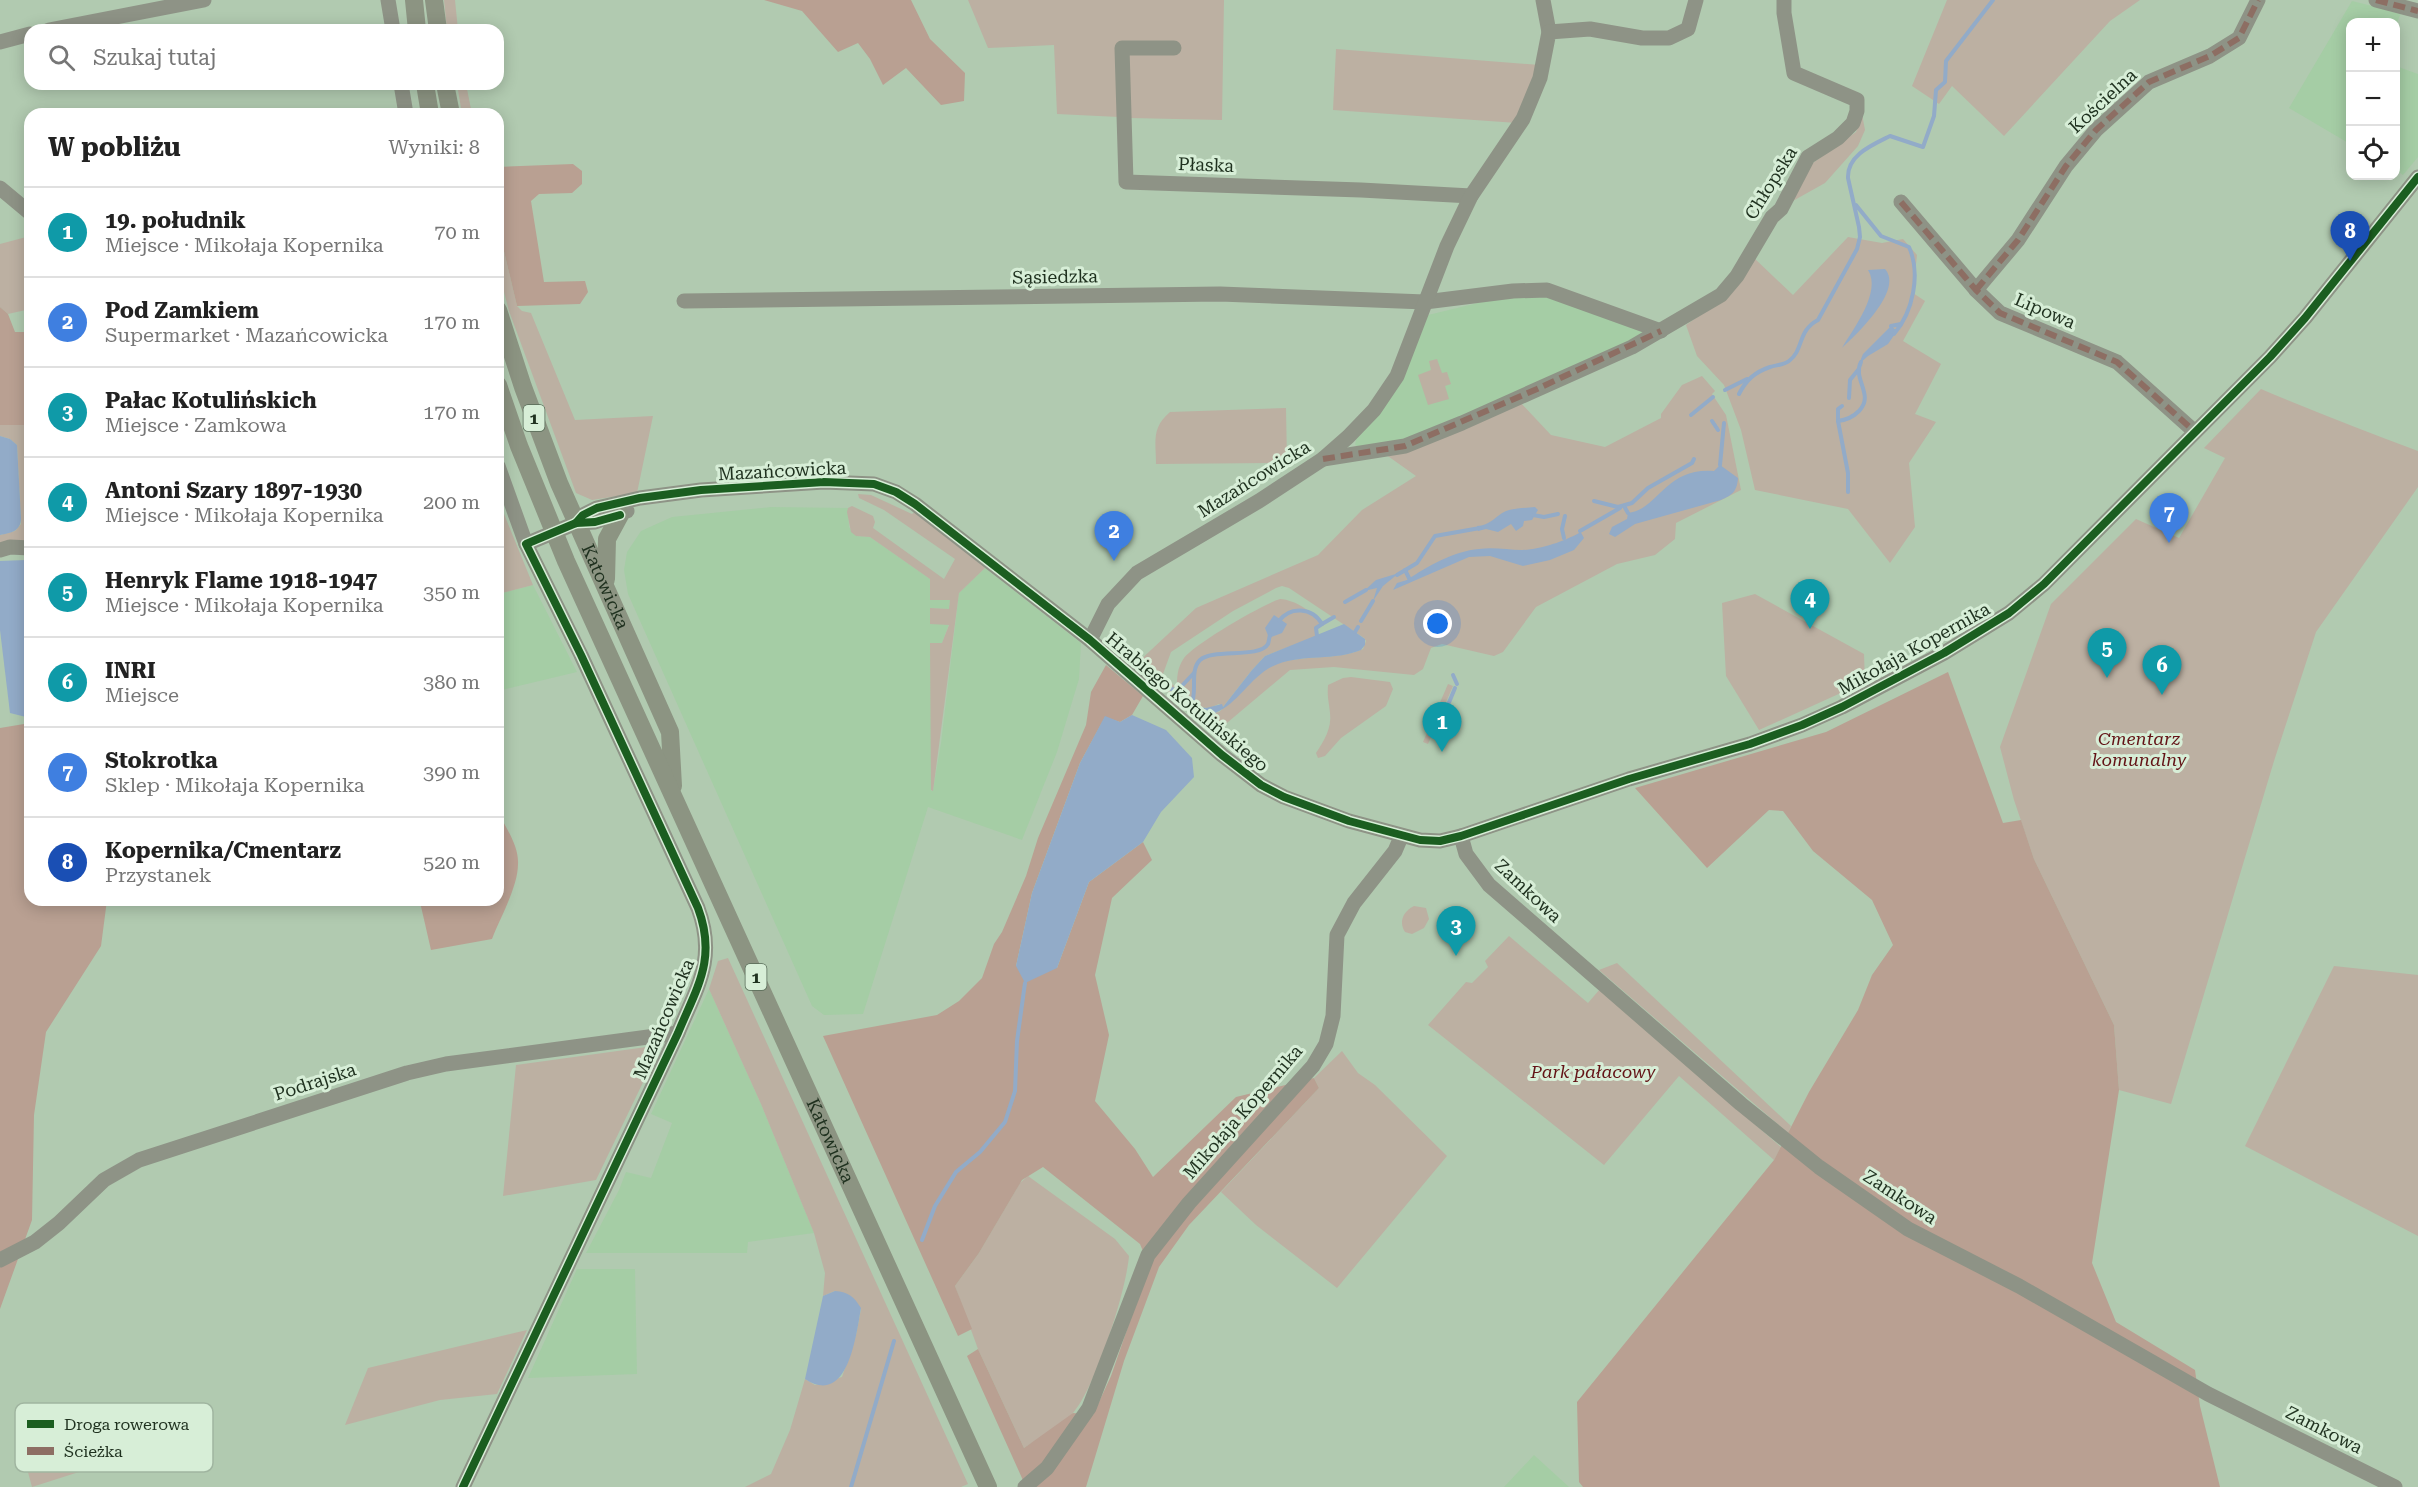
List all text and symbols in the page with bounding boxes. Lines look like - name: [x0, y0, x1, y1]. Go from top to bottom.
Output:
- map controls: [2346, 18, 2400, 180]
- button: +: [2346, 18, 2400, 72]
- search box: [24, 24, 504, 90]
- icon: search: [45, 41, 78, 74]
- text: Szukaj tutaj: [93, 45, 217, 70]
- street label: Kościelna: [2065, 64, 2141, 137]
- button: −: [2346, 72, 2400, 126]
- button: locate: [2346, 126, 2400, 180]
- text: W pobliżu: [48, 132, 181, 162]
- text: Wyniki: 8: [389, 135, 480, 159]
- street label: Chłopska: [1740, 142, 1801, 223]
- street label: Płaska: [1178, 153, 1235, 176]
- text: 19. południk: [105, 208, 246, 233]
- pin: 8: [2330, 212, 2370, 261]
- text: 1: [62, 220, 73, 244]
- text: 70 m: [434, 220, 480, 244]
- text: Miejsce · Mikołaja Kopernika: [105, 233, 384, 257]
- street label: Sąsiedzka: [1012, 265, 1098, 288]
- street label: Lipowa: [2012, 288, 2079, 333]
- text: Pod Zamkiem: [105, 298, 259, 323]
- text: 2: [62, 310, 73, 334]
- text: 170 m: [423, 310, 480, 334]
- text: Supermarket · Mazańcowicka: [105, 323, 388, 347]
- text: Pałac Kotulińskich: [105, 388, 317, 413]
- text: 3: [62, 400, 73, 424]
- text: 170 m: [423, 400, 480, 424]
- road number: 1: [524, 405, 544, 431]
- text: Miejsce · Zamkowa: [105, 413, 287, 437]
- street label: Mazańcowicka: [1194, 435, 1314, 522]
- street label: Mazańcowicka: [717, 457, 847, 484]
- text: Antoni Szary 1897-1930: [105, 478, 362, 503]
- text: 4: [62, 490, 73, 514]
- text: 200 m: [423, 490, 480, 514]
- pin: 7: [2150, 494, 2188, 543]
- text: Miejsce · Mikołaja Kopernika: [105, 503, 384, 527]
- pin: 2: [1094, 512, 1134, 561]
- street label: Katowicka: [578, 541, 634, 632]
- text: Henryk Flame 1918-1947: [105, 568, 377, 593]
- text: 5: [62, 580, 73, 604]
- text: 350 m: [423, 580, 480, 604]
- pin: 4: [1790, 580, 1830, 629]
- text: Miejsce · Mikołaja Kopernika: [105, 593, 384, 617]
- street label: Mikołaja Kopernika: [1834, 598, 1994, 699]
- your location: [1423, 609, 1452, 638]
- street label: Hrabiego Kotulińskiego: [1102, 628, 1273, 776]
- pin: 5: [2088, 628, 2126, 678]
- pin: 6: [2142, 646, 2182, 695]
- text: INRI: [105, 658, 156, 683]
- text: 6: [62, 670, 73, 694]
- text: 380 m: [423, 670, 480, 694]
- text: Miejsce: [105, 683, 179, 707]
- pin: 1: [1422, 702, 1462, 752]
- park label: Cmentarz komunalny: [2092, 728, 2187, 770]
- text: Stokrotka: [105, 748, 218, 773]
- text: 7: [62, 760, 73, 784]
- text: 390 m: [423, 760, 480, 784]
- text: Sklep · Mikołaja Kopernika: [105, 773, 365, 797]
- text: Kopernika/Cmentarz: [105, 838, 341, 863]
- text: 8: [62, 850, 73, 874]
- text: 520 m: [423, 850, 480, 874]
- street label: Zamkowa: [1491, 855, 1566, 927]
- text: Przystanek: [105, 863, 211, 887]
- pin: 3: [1436, 906, 1476, 956]
- street label: Mazańcowicka: [629, 955, 698, 1082]
- road number: 1: [746, 964, 766, 990]
- street label: Mikołaja Kopernika: [1179, 1040, 1307, 1183]
- street label: Podrajska: [271, 1058, 359, 1105]
- park label: Park pałacowy: [1529, 1061, 1656, 1082]
- street label: Katowicka: [802, 1095, 859, 1187]
- street label: Zamkowa: [1860, 1165, 1941, 1228]
- street label: Zamkowa: [2282, 1401, 2366, 1458]
- legend: [15, 1403, 213, 1472]
- text: Droga rowerowa: [64, 1415, 190, 1434]
- text: Ścieżka: [64, 1442, 123, 1461]

